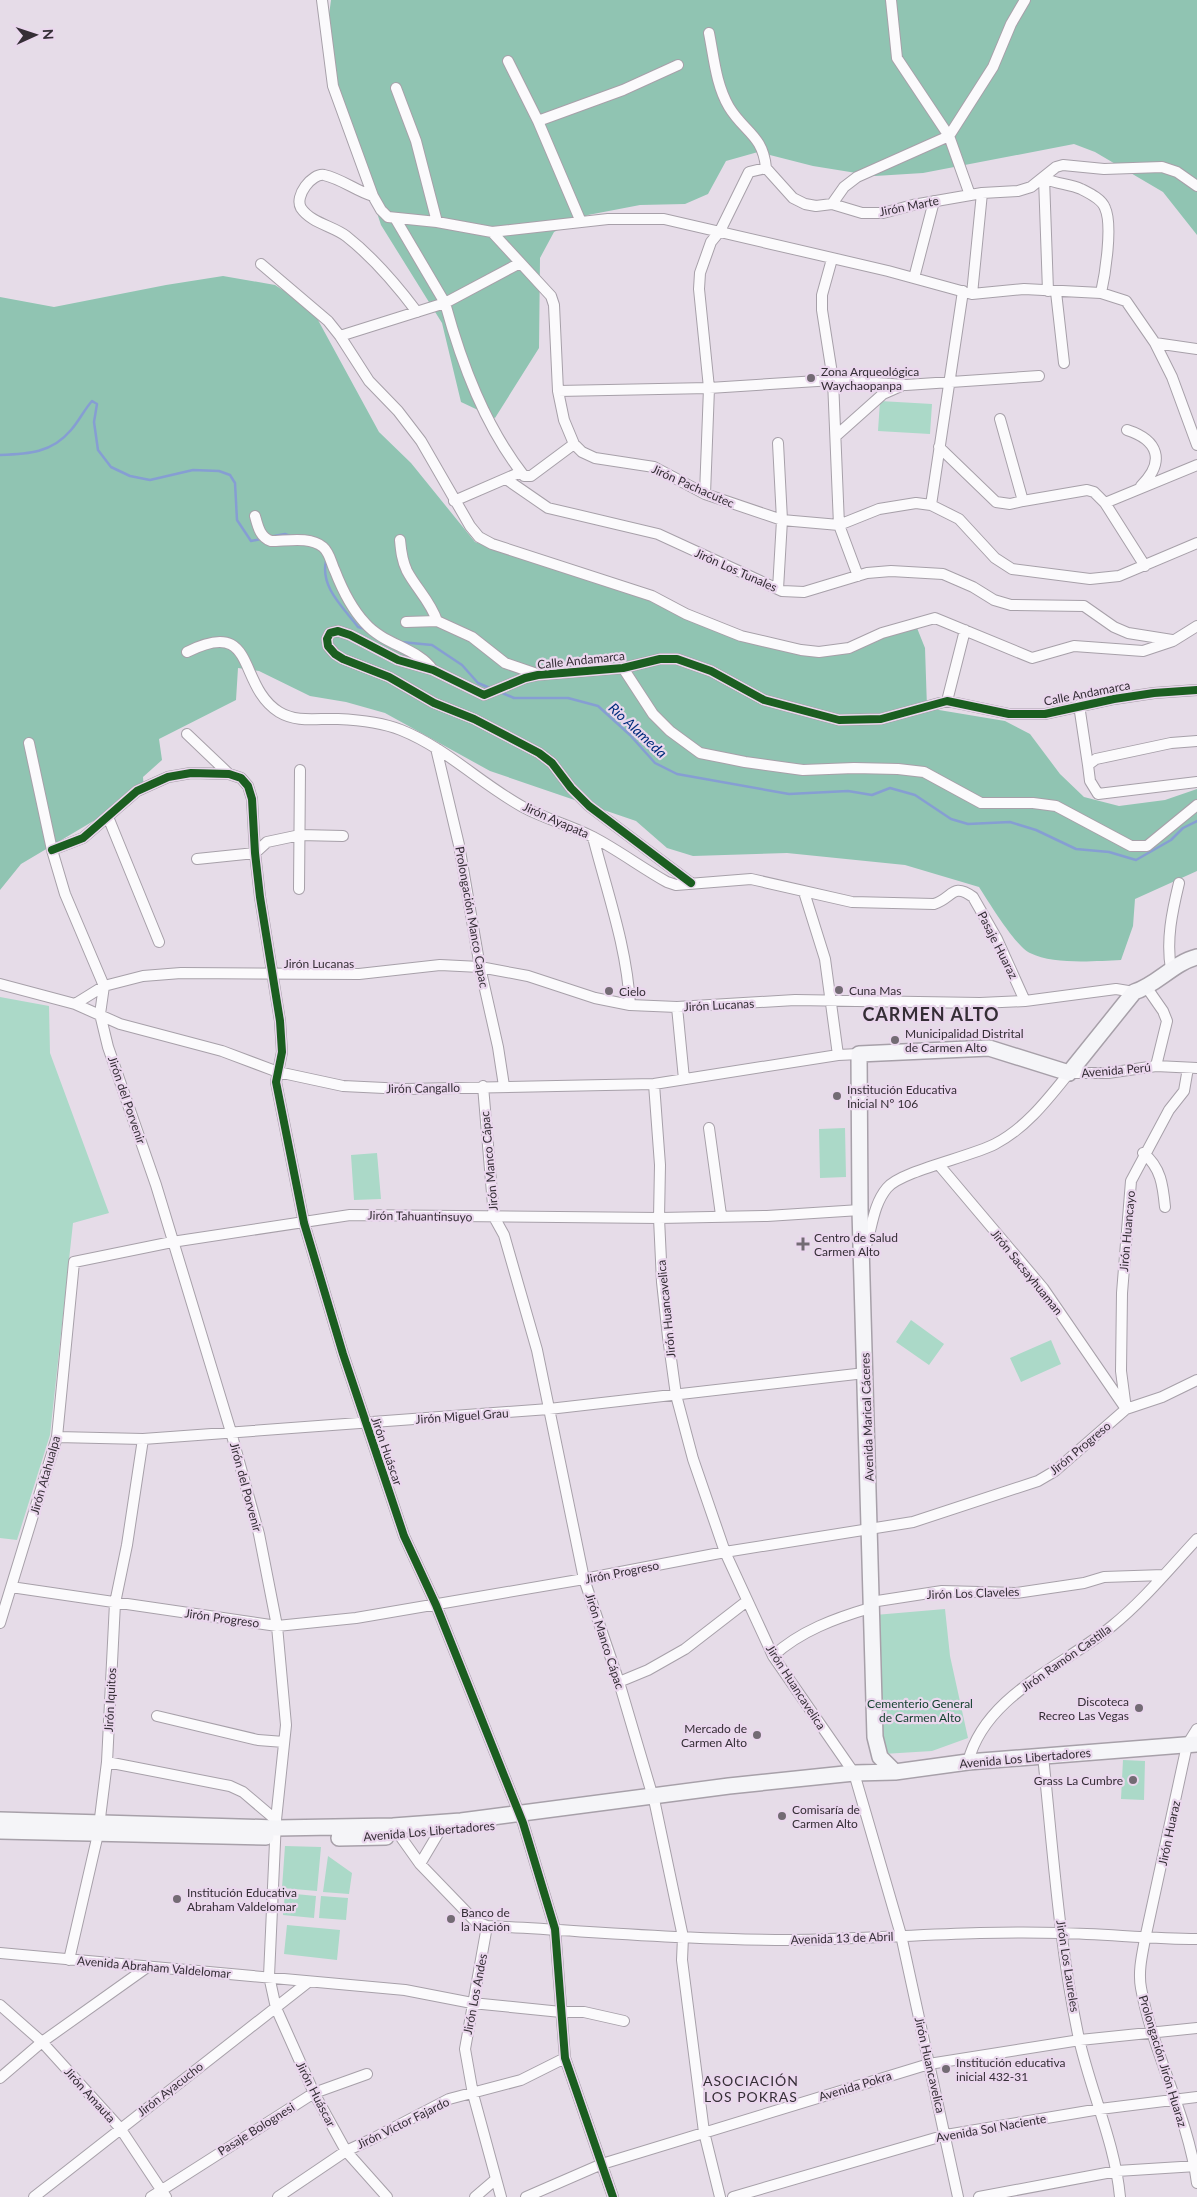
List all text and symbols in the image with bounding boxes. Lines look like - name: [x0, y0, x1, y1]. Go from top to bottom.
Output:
- north arrow: [10, 10, 60, 60]
- text: N: [40, 28, 57, 40]
- street label: Jirón Marte: [878, 193, 940, 219]
- place label: Zona Arqueológica Waychaopanpa: [821, 364, 919, 393]
- marker: Zona Arqueológica Waychaopanpa: [805, 372, 817, 384]
- street label: Jirón Pachacutec: [649, 461, 737, 511]
- street label: Jirón Los Tunales: [693, 545, 779, 595]
- street label: Calle Andamarca: [537, 648, 625, 672]
- street label: Calle Andamarca: [1042, 677, 1132, 709]
- water label: Rio Alameda: [606, 699, 670, 761]
- street label: Jirón Ayapata: [521, 799, 591, 841]
- street label: Prolongación Manco Capac: [452, 845, 492, 989]
- street label: Pasaje Huaraz: [975, 909, 1022, 982]
- street label: Jirón Lucanas: [284, 956, 354, 971]
- place label: Cuna Mas: [849, 983, 901, 998]
- place label: Cielo: [619, 984, 646, 999]
- marker: Cuna Mas: [833, 984, 845, 996]
- marker: Cielo: [603, 985, 615, 997]
- street label: Jirón Lucanas: [683, 996, 755, 1014]
- district label: CARMEN ALTO: [862, 1003, 1000, 1025]
- place label: Municipalidad Distrital de Carmen Alto: [905, 1026, 1024, 1055]
- marker: Municipalidad Distrital de Carmen Alto: [889, 1034, 901, 1046]
- street label: Jirón del Porvenir: [105, 1054, 149, 1146]
- street label: Avenida Perú: [1081, 1059, 1151, 1081]
- street label: Jirón Cangallo: [386, 1080, 460, 1096]
- place label: Institución Educativa Inicial Nº 106: [847, 1082, 957, 1111]
- marker: Institución Educativa Inicial Nº 106: [831, 1090, 843, 1102]
- street label: Jirón Manco Cápac: [477, 1110, 501, 1212]
- street label: Jirón Huancayo: [1116, 1190, 1138, 1272]
- street label: Jirón Tahuantinsuyo: [368, 1208, 473, 1224]
- street label: Jirón Sacsayhuaman: [988, 1226, 1066, 1318]
- place label: Centro de Salud Carmen Alto: [814, 1230, 898, 1259]
- marker: Centro de Salud Carmen Alto: [796, 1237, 810, 1251]
- street label: Jirón Huancavelica: [653, 1259, 679, 1359]
- street label: Avenida Marical Cáceres: [857, 1352, 877, 1482]
- street label: Jirón Miguel Grau: [415, 1405, 509, 1427]
- street label: Jirón Huáscar: [368, 1415, 406, 1488]
- street label: Jirón Progreso: [1046, 1418, 1114, 1478]
- street label: Jirón Atahualpa: [27, 1434, 63, 1516]
- street label: Jirón del Porvenir: [227, 1441, 265, 1534]
- street label: Jirón Progreso: [584, 1557, 661, 1587]
- street label: Jirón Los Claveles: [926, 1584, 1020, 1602]
- street label: Jirón Manco Cápac: [582, 1591, 628, 1691]
- street label: Jirón Progreso: [184, 1605, 260, 1631]
- street label: Jirón Ramón Castilla: [1018, 1621, 1114, 1695]
- street label: Jirón Huancavelica: [763, 1642, 829, 1732]
- street label: Jirón Iquitos: [101, 1668, 119, 1732]
- place label: Discoteca Recreo Las Vegas: [1039, 1694, 1129, 1723]
- park label: Cementerio General de Carmen Alto: [867, 1696, 973, 1725]
- marker: Discoteca Recreo Las Vegas: [1133, 1702, 1145, 1714]
- place label: Mercado de Carmen Alto: [681, 1721, 747, 1750]
- marker: Mercado de Carmen Alto: [751, 1729, 763, 1741]
- street label: Avenida Los Libertadores: [959, 1745, 1091, 1771]
- place label: Grass La Cumbre: [1034, 1773, 1123, 1788]
- marker: Grass La Cumbre: [1127, 1774, 1139, 1786]
- street label: Jirón Huaraz: [1155, 1799, 1183, 1867]
- place label: Comisaría de Carmen Alto: [792, 1802, 860, 1831]
- marker: Comisaría de Carmen Alto: [776, 1810, 788, 1822]
- street label: Avenida Los Libertadores: [363, 1818, 495, 1844]
- place label: Institución Educativa Abraham Valdelomar: [187, 1885, 297, 1914]
- marker: Institución Educativa Abraham Valdelomar: [171, 1893, 183, 1905]
- place label: Banco de la Nación: [461, 1905, 510, 1934]
- marker: Banco de la Nación: [445, 1913, 457, 1925]
- street label: Jirón Los Laureles: [1053, 1919, 1083, 2013]
- street label: Avenida 13 de Abril: [790, 1929, 894, 1947]
- street label: Jirón Los Andes: [460, 1952, 490, 2036]
- street label: Avenida Abraham Valdelomar: [77, 1953, 232, 1981]
- street label: Prolongación Jirón Huaraz: [1136, 1993, 1190, 2129]
- street label: Jirón Huancavelica: [912, 2015, 948, 2115]
- place label: Institución educativa inicial 432-31: [956, 2055, 1066, 2084]
- street label: Jirón Ayacucho: [134, 2059, 206, 2119]
- street label: Jirón Huáscar: [293, 2059, 339, 2130]
- marker: Institución educativa inicial 432-31: [940, 2063, 952, 2075]
- street label: Jirón Amauta: [61, 2064, 119, 2126]
- street label: Avenida Pokra: [817, 2068, 893, 2104]
- district label: ASOCIACIÓN LOS POKRAS: [703, 2072, 799, 2105]
- street label: Jirón Víctor Fajardo: [354, 2094, 452, 2152]
- street label: Pasaje Bolognesi: [215, 2099, 297, 2159]
- street label: Avenida Sol Naciente: [935, 2111, 1047, 2145]

